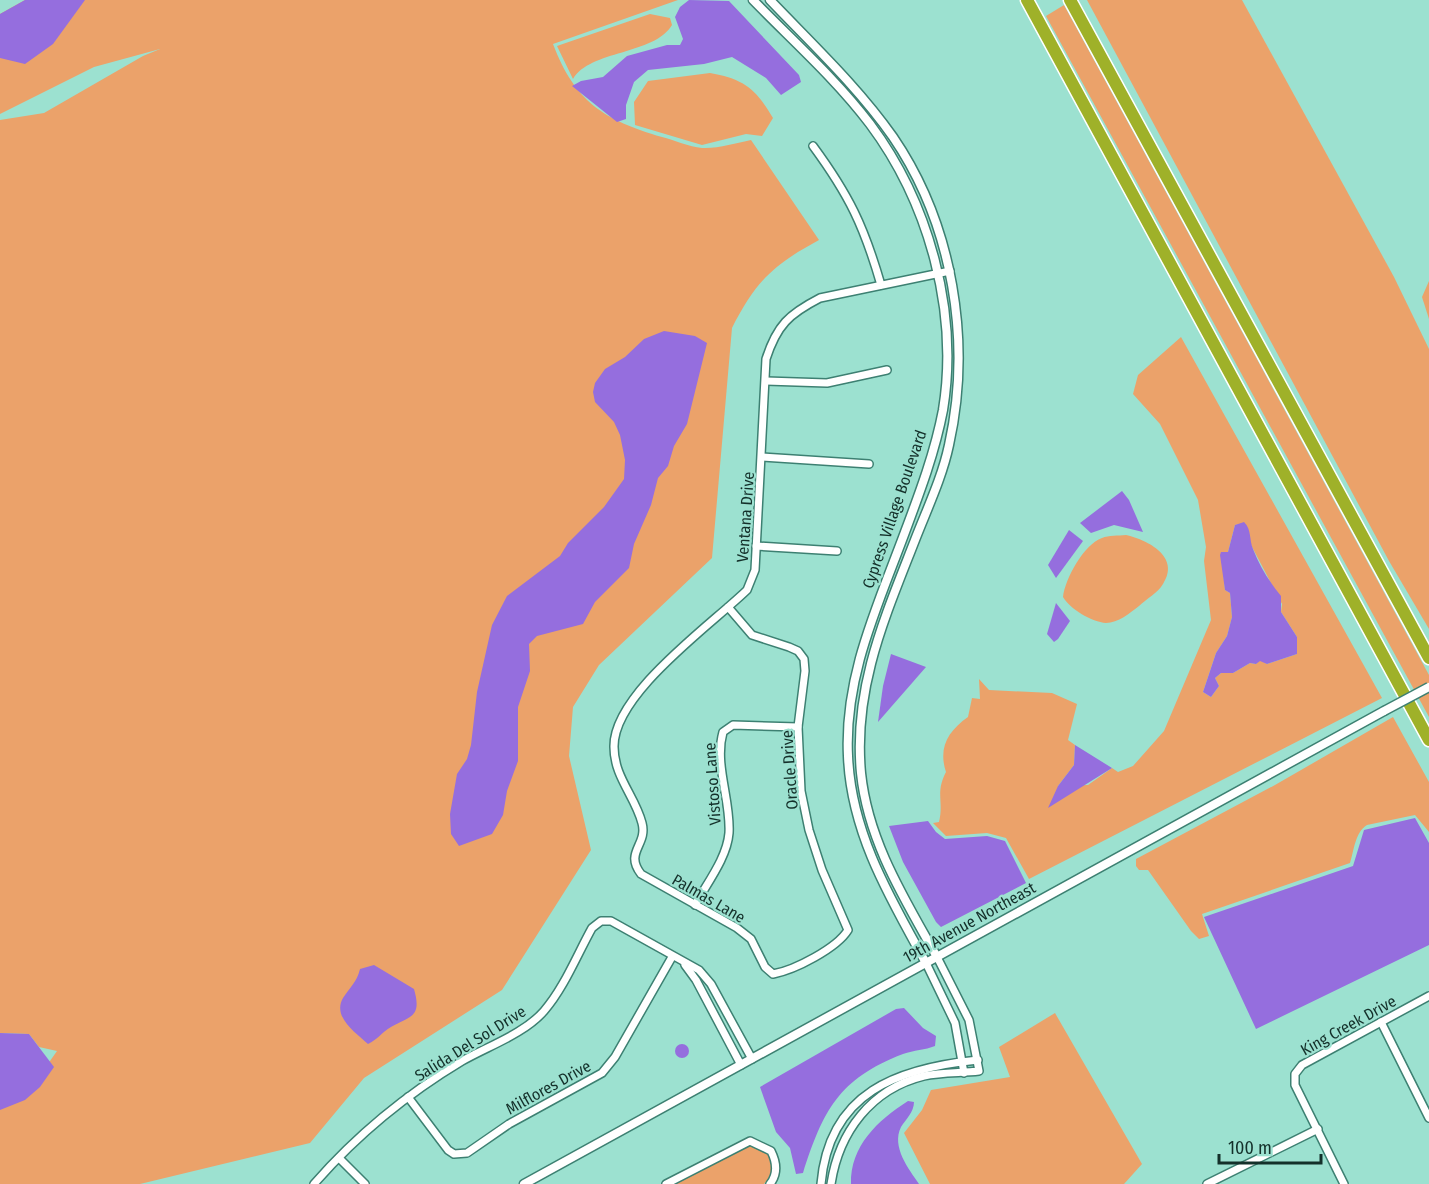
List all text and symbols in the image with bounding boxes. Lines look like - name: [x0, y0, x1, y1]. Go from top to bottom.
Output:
- street label: Cypress Village Boulevard: [858, 427, 931, 591]
- street label: Ventana Drive: [733, 471, 758, 563]
- street label: Oracle Drive: [777, 730, 802, 810]
- street label: Vistoso Lane: [700, 742, 725, 826]
- street label: Palmas Lane: [669, 870, 749, 927]
- street label: 19th Avenue Northeast: [900, 878, 1039, 967]
- street label: King Creek Drive: [1297, 991, 1399, 1059]
- street label: Salida Del Sol Drive: [411, 1002, 529, 1085]
- street label: Milflores Drive: [502, 1056, 594, 1119]
- scale bar: [1219, 1127, 1321, 1165]
- text: 100 m: [1228, 1137, 1272, 1159]

